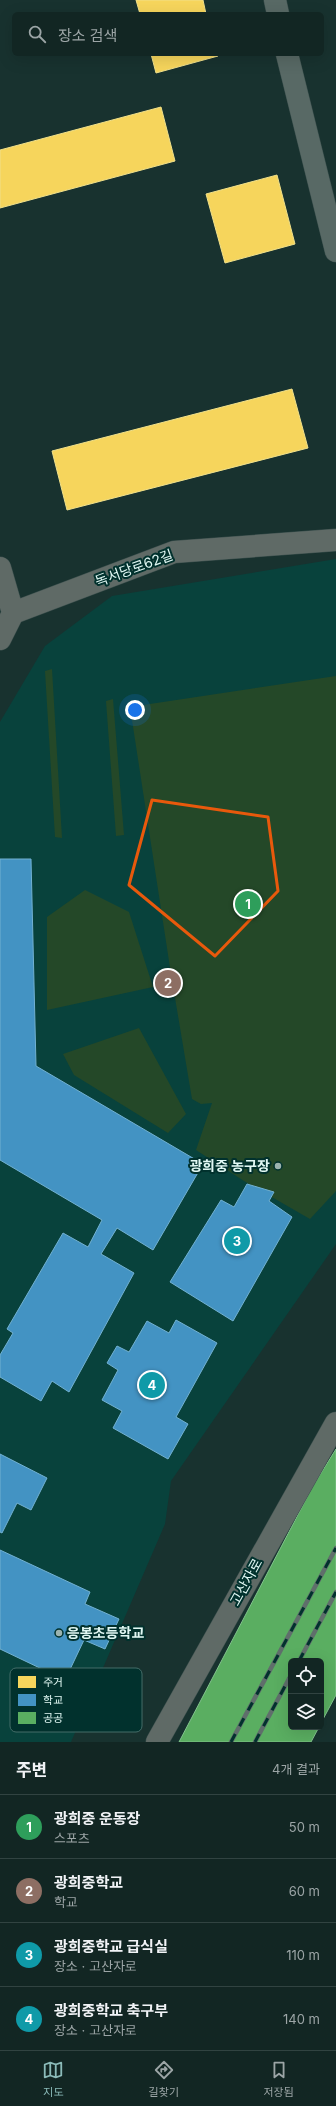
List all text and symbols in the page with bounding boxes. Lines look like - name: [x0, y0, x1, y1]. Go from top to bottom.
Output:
- search box: [12, 12, 324, 56]
- icon: search: [26, 23, 48, 45]
- text: 장소 검색: [58, 26, 117, 45]
- street label: 독서당로62길: [93, 546, 175, 589]
- your location: [125, 700, 145, 720]
- pin: 1: [235, 889, 261, 919]
- pin: 2: [155, 968, 181, 998]
- place label: 광희중 농구장: [189, 1157, 270, 1174]
- marker: 광희중 농구장: [273, 1161, 283, 1171]
- pin: 3: [224, 1226, 250, 1256]
- pin: 4: [139, 1370, 165, 1400]
- street label: 고산자로: [226, 1555, 266, 1608]
- place label: 응봉초등학교: [67, 1624, 144, 1641]
- marker: 응봉초등학교: [54, 1628, 64, 1638]
- map controls: [288, 1658, 324, 1730]
- button: locate: [288, 1658, 324, 1694]
- legend: [10, 1668, 142, 1732]
- text: 주거: [43, 1675, 63, 1689]
- text: 학교: [43, 1693, 63, 1707]
- button: layers: [288, 1694, 324, 1730]
- text: 공공: [43, 1711, 63, 1725]
- text: 주변: [16, 1760, 47, 1780]
- text: 4개 결과: [272, 1761, 320, 1777]
- text: 광희중 운동장: [54, 1809, 140, 1828]
- text: 1: [26, 1819, 32, 1835]
- text: 50 m: [289, 1819, 320, 1835]
- text: 스포츠: [54, 1830, 90, 1846]
- text: 광희중학교: [54, 1873, 123, 1892]
- text: 2: [25, 1883, 33, 1899]
- text: 60 m: [289, 1883, 320, 1899]
- text: 학교: [54, 1894, 78, 1910]
- text: 광희중학교 급식실: [54, 1937, 168, 1956]
- text: 3: [25, 1947, 33, 1963]
- text: 110 m: [286, 1947, 320, 1963]
- text: 장소 · 고산자로: [54, 1958, 137, 1974]
- text: 광희중학교 축구부: [54, 2001, 168, 2020]
- text: 4: [25, 2011, 33, 2027]
- text: 140 m: [283, 2011, 320, 2027]
- text: 장소 · 고산자로: [54, 2022, 137, 2038]
- tab: 지도: [42, 2059, 64, 2099]
- tab: 길찾기: [149, 2059, 179, 2099]
- tab: 저장됨: [263, 2059, 294, 2099]

